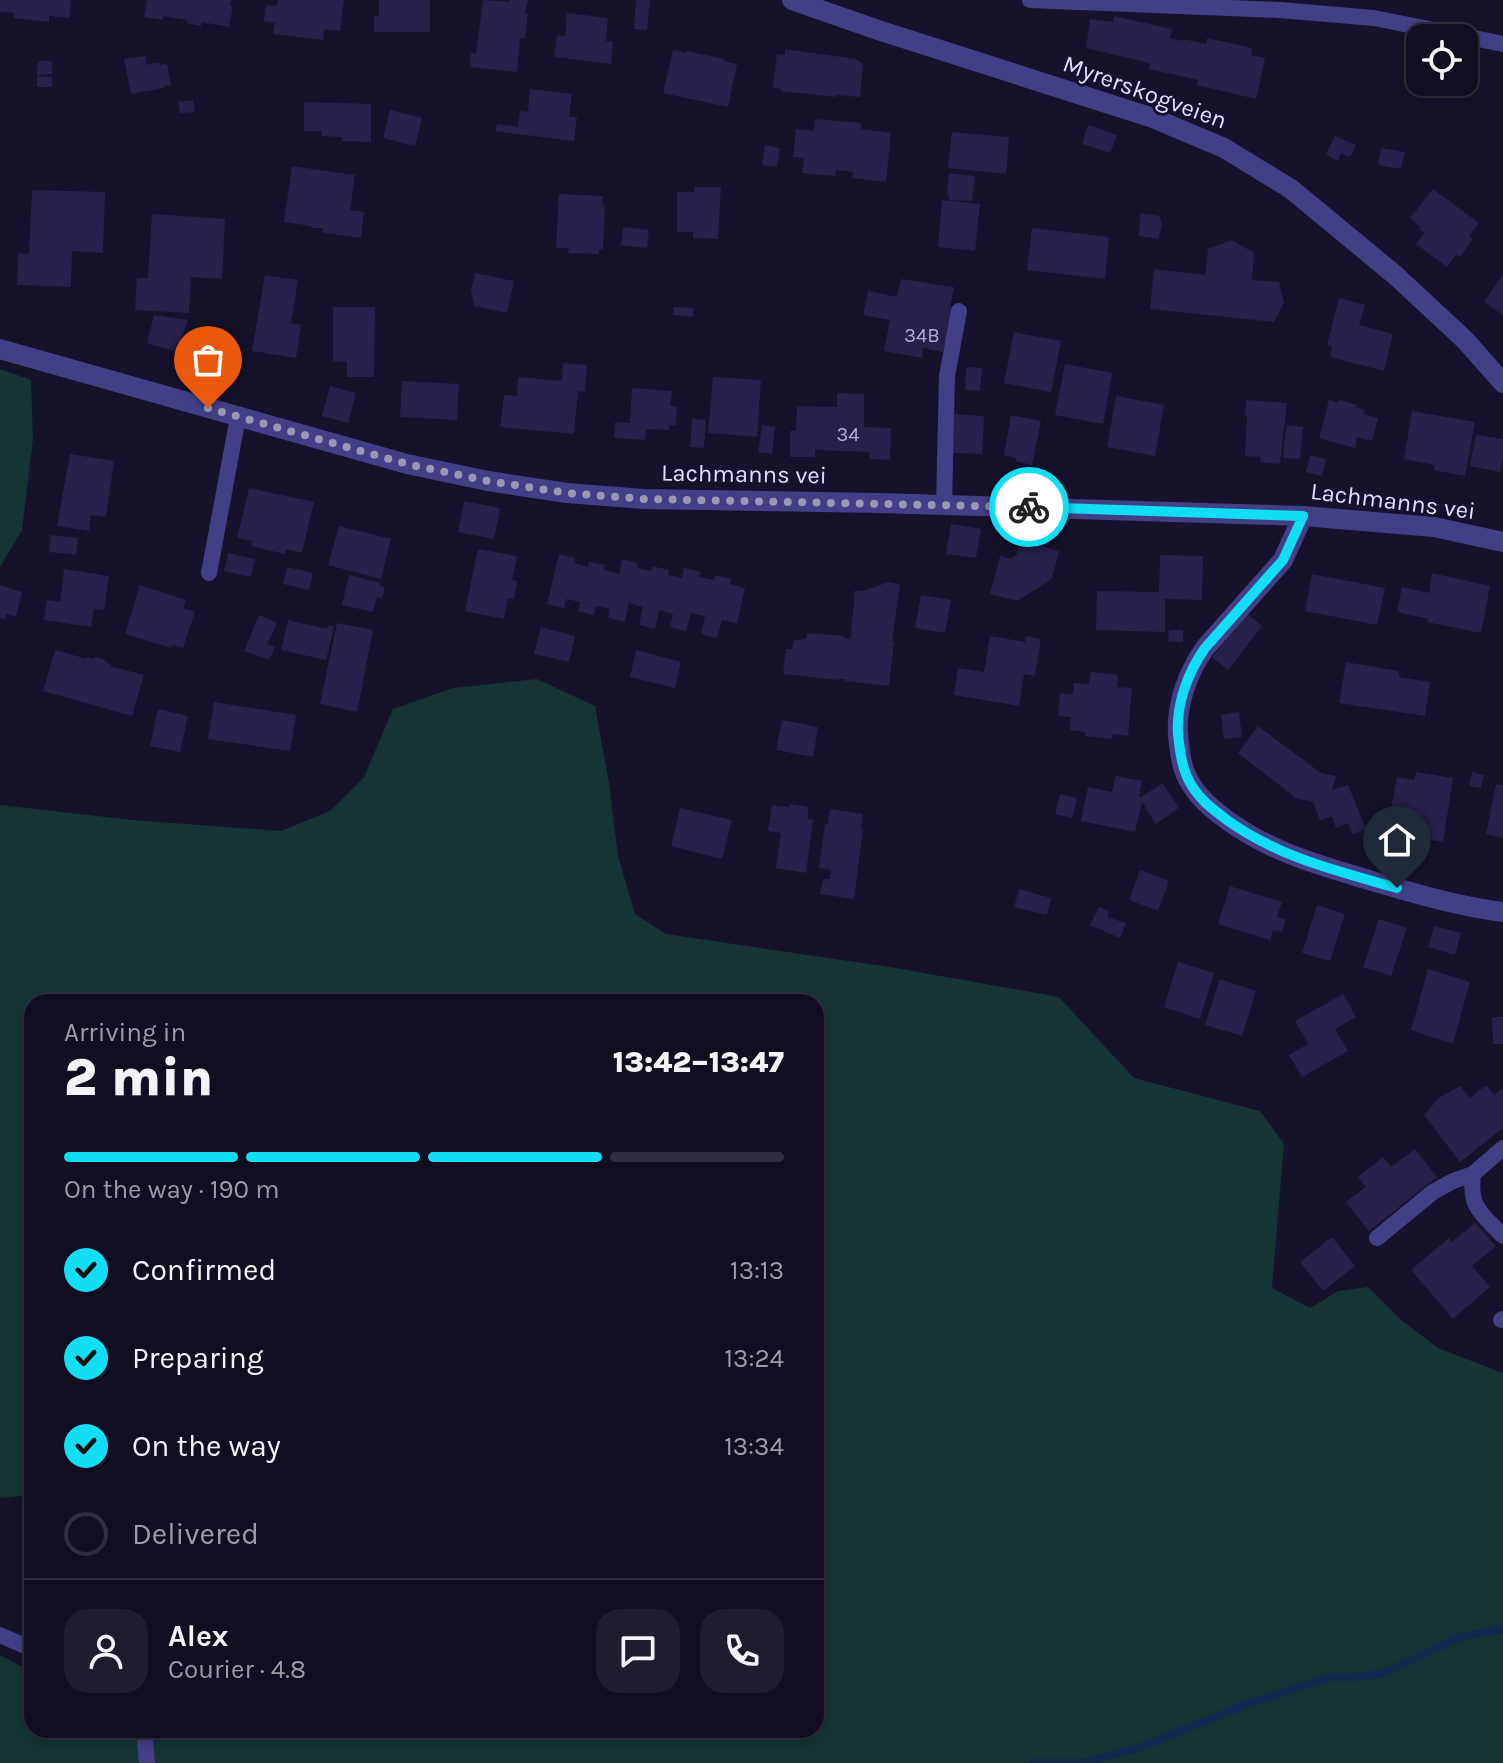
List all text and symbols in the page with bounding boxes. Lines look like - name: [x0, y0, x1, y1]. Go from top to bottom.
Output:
- map controls: [1406, 24, 1478, 96]
- button: locate: [1406, 24, 1478, 96]
- street label: Myrerskogveien: [1059, 49, 1231, 135]
- house number: 34B: [904, 324, 940, 347]
- pin: [174, 326, 242, 408]
- icon: bag: [186, 338, 230, 382]
- house number: 34: [837, 423, 859, 446]
- street label: Lachmanns vei: [661, 459, 827, 489]
- courier: [989, 467, 1069, 547]
- street label: Lachmanns vei: [1309, 477, 1477, 525]
- icon: bike: [1007, 485, 1051, 529]
- pin: [1363, 806, 1431, 888]
- icon: home: [1375, 818, 1419, 862]
- text: Arriving in: [64, 1017, 186, 1048]
- text: 13:42–13:47: [613, 1044, 784, 1080]
- text: 2 min: [64, 1047, 213, 1108]
- text: On the way · 190 m: [64, 1174, 280, 1205]
- icon: check: [64, 1248, 108, 1292]
- text: Confirmed: [132, 1252, 276, 1288]
- text: 13:13: [730, 1255, 784, 1286]
- icon: check: [64, 1336, 108, 1380]
- text: Preparing: [132, 1340, 264, 1376]
- text: 13:24: [724, 1343, 784, 1374]
- icon: check: [64, 1424, 108, 1468]
- text: On the way: [132, 1428, 281, 1464]
- text: 13:34: [724, 1431, 784, 1462]
- text: Delivered: [132, 1516, 259, 1552]
- button: person: [64, 1609, 148, 1693]
- button: chat: [596, 1609, 680, 1693]
- button: phone: [700, 1609, 784, 1693]
- text: Alex: [168, 1618, 228, 1654]
- text: Courier · 4.8: [168, 1654, 306, 1685]

